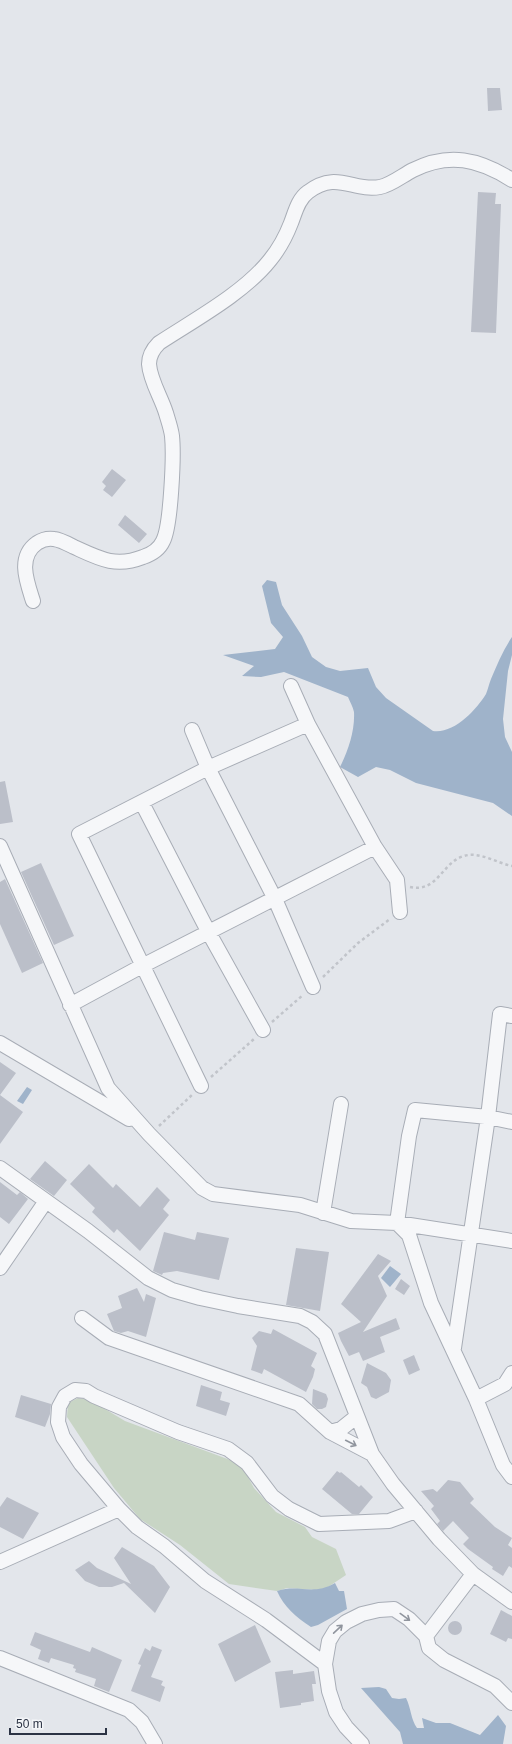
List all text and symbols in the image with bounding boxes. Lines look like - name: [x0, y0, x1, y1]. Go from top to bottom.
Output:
- one-way arrow: [345, 1440, 357, 1447]
- one-way arrow: [400, 1613, 411, 1621]
- one-way arrow: [333, 1624, 343, 1634]
- scale bar: [10, 1710, 106, 1736]
- text: 50 m: [16, 1717, 43, 1731]

